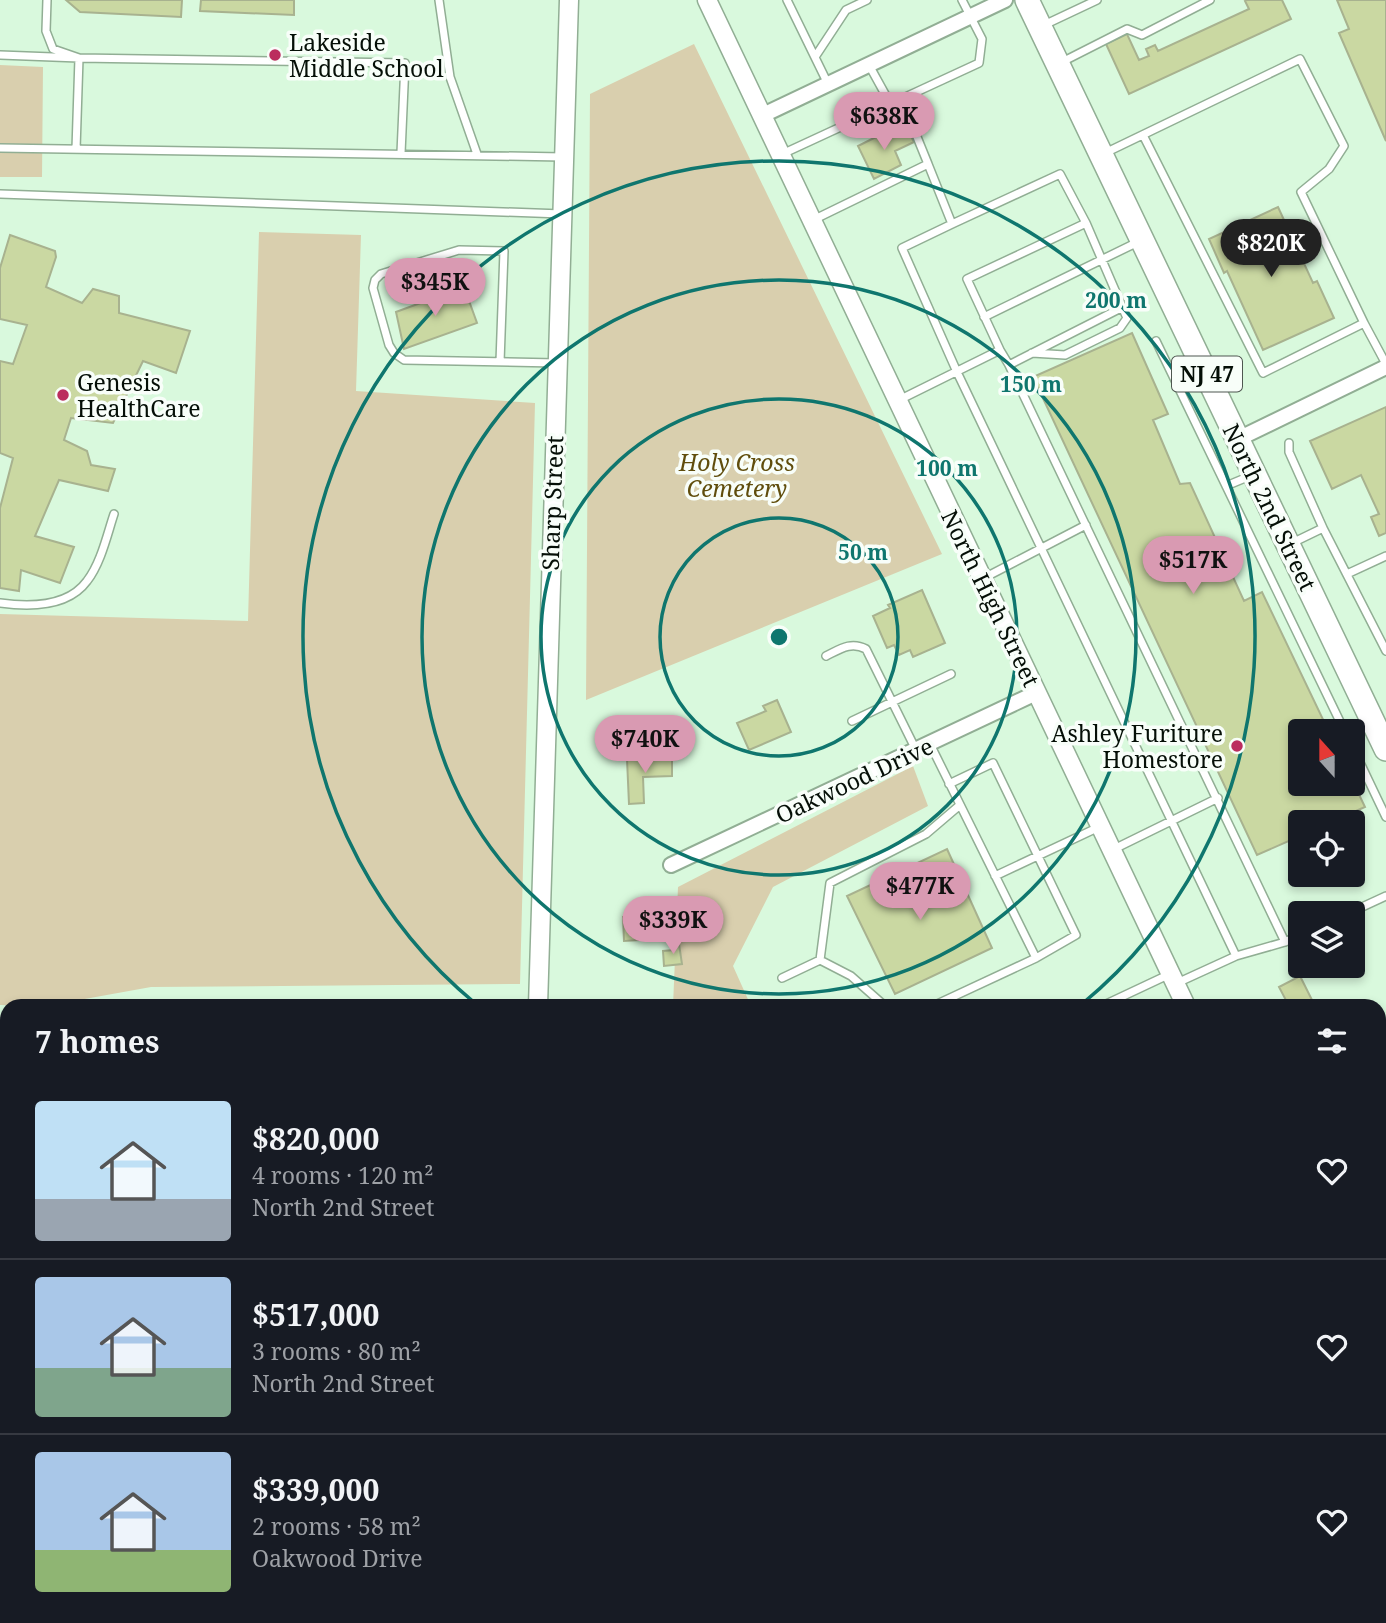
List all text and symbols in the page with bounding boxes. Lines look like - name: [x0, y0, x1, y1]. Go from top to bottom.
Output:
- place label: Lakeside Middle School: [289, 26, 444, 84]
- marker: Lakeside Middle School: [267, 47, 283, 63]
- pin: $638K: [835, 92, 933, 152]
- text: $638K: [850, 99, 918, 131]
- pin: $820K: [1222, 219, 1320, 279]
- text: $820K: [1237, 226, 1305, 258]
- pin: $345K: [386, 258, 484, 318]
- text: $345K: [401, 265, 469, 297]
- text: 200 m: [1085, 286, 1147, 314]
- road number: NJ 47: [1172, 356, 1242, 392]
- place label: Genesis HealthCare: [77, 366, 201, 424]
- text: 150 m: [1000, 370, 1062, 398]
- marker: Genesis HealthCare: [55, 387, 71, 403]
- street label: North 2nd Street: [1216, 418, 1324, 596]
- street label: Sharp Street: [534, 435, 570, 571]
- park label: Holy Cross Cemetery: [678, 446, 795, 504]
- text: 100 m: [916, 454, 978, 482]
- street label: North High Street: [934, 504, 1048, 692]
- pin: $517K: [1144, 536, 1242, 596]
- text: 50 m: [838, 538, 888, 566]
- text: $517K: [1159, 543, 1227, 575]
- centre of rings: [767, 625, 791, 649]
- pin: $740K: [596, 716, 694, 775]
- place label: Ashley Furiture Homestore: [1051, 717, 1223, 775]
- north arrow: [1288, 719, 1365, 796]
- map controls: [1288, 719, 1365, 978]
- text: $740K: [611, 722, 679, 754]
- street label: Oakwood Drive: [770, 729, 938, 831]
- marker: Ashley Furiture Homestore: [1229, 738, 1245, 754]
- button: locate: [1288, 810, 1365, 887]
- pin: $477K: [871, 862, 969, 922]
- text: $477K: [886, 869, 954, 901]
- pin: $339K: [624, 897, 722, 956]
- button: layers: [1288, 901, 1365, 978]
- text: $339K: [639, 903, 707, 935]
- text: 7 homes: [35, 1021, 159, 1062]
- icon: filters: [1313, 1022, 1351, 1060]
- text: $820,000: [252, 1118, 379, 1159]
- icon: home: [91, 1129, 175, 1213]
- icon: heart: [1313, 1152, 1351, 1190]
- text: 4 rooms · 120 m²: [252, 1159, 434, 1191]
- text: North 2nd Street: [252, 1191, 434, 1223]
- text: $517,000: [252, 1294, 379, 1335]
- icon: home: [91, 1305, 175, 1389]
- icon: heart: [1313, 1328, 1351, 1366]
- text: 3 rooms · 80 m²: [252, 1335, 421, 1367]
- text: North 2nd Street: [252, 1367, 434, 1399]
- text: $339,000: [252, 1469, 379, 1510]
- icon: home: [91, 1480, 175, 1564]
- icon: heart: [1313, 1503, 1351, 1541]
- text: 2 rooms · 58 m²: [252, 1510, 421, 1542]
- text: Oakwood Drive: [252, 1542, 422, 1574]

